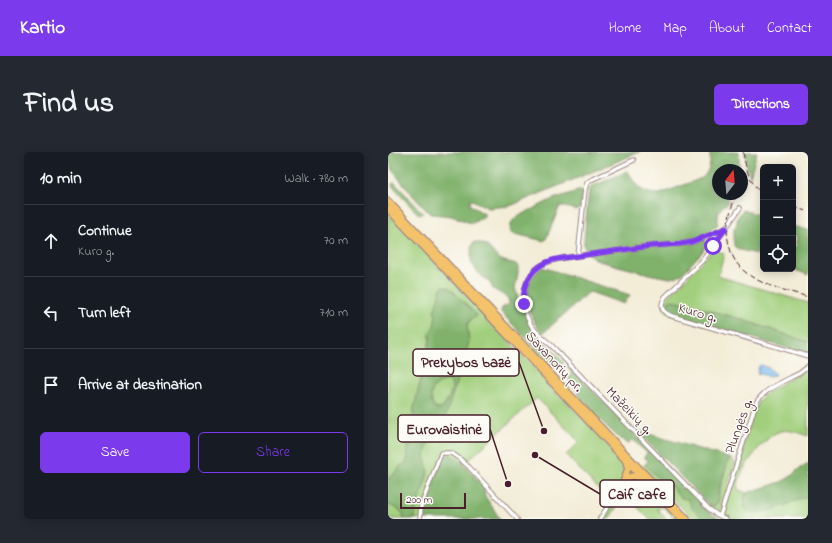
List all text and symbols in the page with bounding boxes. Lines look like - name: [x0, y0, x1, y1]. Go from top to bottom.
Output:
- text: Kartio: [20, 15, 65, 42]
- text: Home: [609, 18, 641, 39]
- text: Map: [663, 18, 687, 39]
- text: About: [709, 18, 745, 39]
- text: Contact: [767, 18, 812, 39]
- text: Find us: [24, 84, 114, 125]
- button: Directions: [714, 84, 808, 125]
- north arrow: [712, 164, 748, 200]
- map controls: [760, 164, 796, 272]
- button: +: [760, 164, 796, 200]
- text: 10 min: [40, 166, 82, 191]
- text: Walk · 780 m: [285, 169, 348, 188]
- button: −: [760, 200, 796, 236]
- text: Continue: [78, 220, 132, 242]
- icon: ahead: [40, 230, 62, 252]
- text: 70 m: [324, 231, 348, 250]
- button: locate: [760, 236, 796, 272]
- route start: [704, 237, 722, 255]
- text: Kuro g.: [78, 242, 114, 261]
- route end: [515, 295, 533, 313]
- street label: Kuro g.: [676, 298, 719, 330]
- icon: left: [40, 302, 62, 324]
- text: Turn left: [78, 302, 131, 324]
- text: 710 m: [320, 303, 348, 322]
- street label: Savanorių pr.: [520, 327, 588, 397]
- callout: Prekybos bazė: [413, 349, 519, 376]
- text: Prekybos bazė: [421, 352, 512, 376]
- icon: arrive: [40, 374, 62, 396]
- text: Arrive at destination: [78, 374, 202, 396]
- street label: Mažeikių g.: [600, 382, 657, 441]
- street label: Plungės g.: [720, 396, 760, 457]
- callout: Eurovaistinė: [398, 415, 490, 442]
- text: Eurovaistinė: [406, 419, 483, 441]
- button: Save: [40, 432, 190, 473]
- button: Share: [198, 432, 348, 473]
- callout: Caif cafe: [600, 480, 674, 507]
- text: Caif cafe: [608, 484, 667, 506]
- scale bar: [400, 491, 466, 510]
- text: 200 m: [406, 492, 432, 508]

